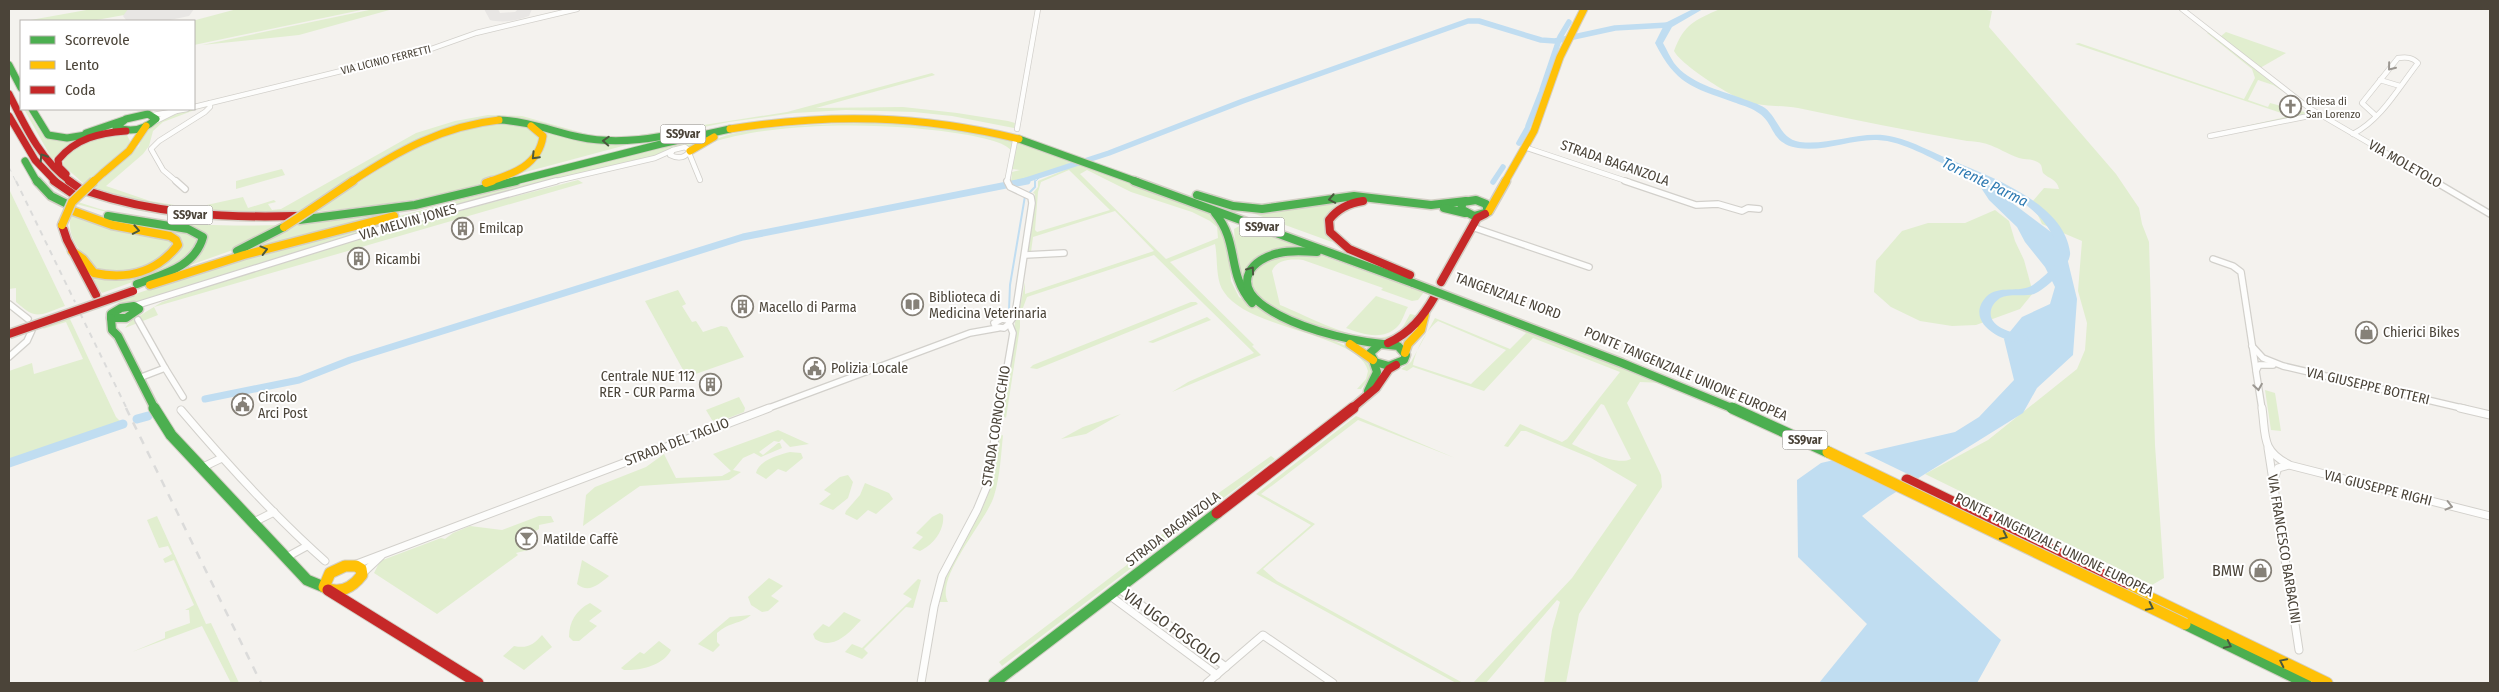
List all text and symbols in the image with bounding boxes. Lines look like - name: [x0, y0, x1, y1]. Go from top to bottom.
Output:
- legend: [20, 20, 195, 110]
- text: Scorrevole: [65, 31, 130, 49]
- street label: VIA LICINIO FERRETTI: [340, 43, 432, 77]
- text: Lento: [65, 56, 99, 74]
- one-way arrow: [2387, 61, 2396, 70]
- text: Coda: [65, 81, 96, 99]
- church icon: Chiesa di San Lorenzo: [2278, 95, 2302, 119]
- place label: Chiesa di San Lorenzo: [2306, 95, 2361, 121]
- road number: SS9var: [660, 125, 706, 144]
- one-way arrow: [601, 135, 609, 146]
- street label: STRADA BAGANZOLA: [1558, 136, 1672, 190]
- street label: VIA MOLETOLO: [2365, 136, 2445, 192]
- one-way arrow: [532, 151, 541, 160]
- one-way arrow: [39, 153, 49, 162]
- water label: Torrente Parma: [1939, 153, 2031, 211]
- one-way arrow: [1327, 193, 1336, 203]
- street label: VIA MELVIN JONES: [357, 200, 459, 244]
- road number: SS9var: [168, 206, 212, 224]
- building icon: Emilcap: [451, 216, 475, 240]
- road number: SS9var: [1240, 218, 1284, 236]
- place label: Emilcap: [479, 220, 524, 237]
- one-way arrow: [131, 224, 140, 234]
- one-way arrow: [259, 245, 268, 256]
- building icon: Ricambi: [347, 247, 371, 271]
- place label: Ricambi: [375, 251, 421, 268]
- one-way arrow: [1245, 266, 1254, 276]
- street label: TANGENZIALE NORD: [1453, 269, 1563, 323]
- place label: Biblioteca di Medicina Veterinaria: [929, 289, 1047, 322]
- library icon: Biblioteca di Medicina Veterinaria: [901, 293, 925, 317]
- building icon: Macello di Parma: [731, 295, 755, 319]
- place label: Macello di Parma: [759, 299, 857, 316]
- shop icon: Chierici Bikes: [2355, 320, 2379, 344]
- street label: PONTE TANGENZIALE UNIONE EUROPEA: [1582, 323, 1791, 425]
- place label: Chierici Bikes: [2383, 324, 2460, 341]
- public building icon: Polizia Locale: [803, 356, 827, 380]
- place label: Polizia Locale: [831, 360, 908, 377]
- street label: STRADA CORNOCCHIO: [978, 364, 1014, 488]
- street label: VIA GIUSEPPE BOTTERI: [2305, 364, 2431, 408]
- place label: Centrale NUE 112 RER - CUR Parma: [599, 368, 695, 401]
- building icon: Centrale NUE 112 RER - CUR Parma: [699, 372, 723, 396]
- one-way arrow: [2253, 382, 2263, 391]
- place label: Circolo Arci Post: [258, 389, 308, 422]
- public building icon: Circolo Arci Post: [230, 393, 254, 417]
- street label: STRADA DEL TAGLIO: [622, 414, 732, 470]
- road number: SS9var: [1782, 430, 1828, 450]
- street label: VIA GIUSEPPE RIGHI: [2322, 466, 2434, 510]
- street label: VIA FRANCESCO BARBACINI: [2264, 473, 2304, 625]
- street label: STRADA BAGANZOLA: [1122, 488, 1224, 570]
- street label: PONTE TANGENZIALE UNIONE EUROPEA: [1952, 489, 2157, 601]
- one-way arrow: [2445, 500, 2454, 511]
- bar icon: Matilde Caffè: [515, 527, 539, 551]
- one-way arrow: [1999, 530, 2008, 540]
- place label: Matilde Caffè: [543, 531, 619, 548]
- shop icon: BMW: [2248, 558, 2272, 582]
- place label: BMW: [2212, 561, 2244, 580]
- street label: VIA UGO FOSCOLO: [1120, 585, 1224, 669]
- one-way arrow: [2145, 601, 2154, 611]
- one-way arrow: [2223, 639, 2232, 649]
- one-way arrow: [2279, 658, 2288, 668]

